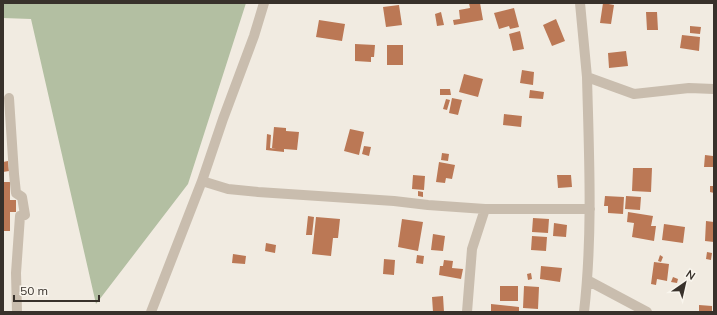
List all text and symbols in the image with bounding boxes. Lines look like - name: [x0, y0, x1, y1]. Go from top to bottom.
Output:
- north arrow: [665, 263, 705, 303]
- text: N: [683, 267, 698, 283]
- scale bar: [14, 277, 99, 303]
- text: 50 m: [20, 283, 48, 298]

